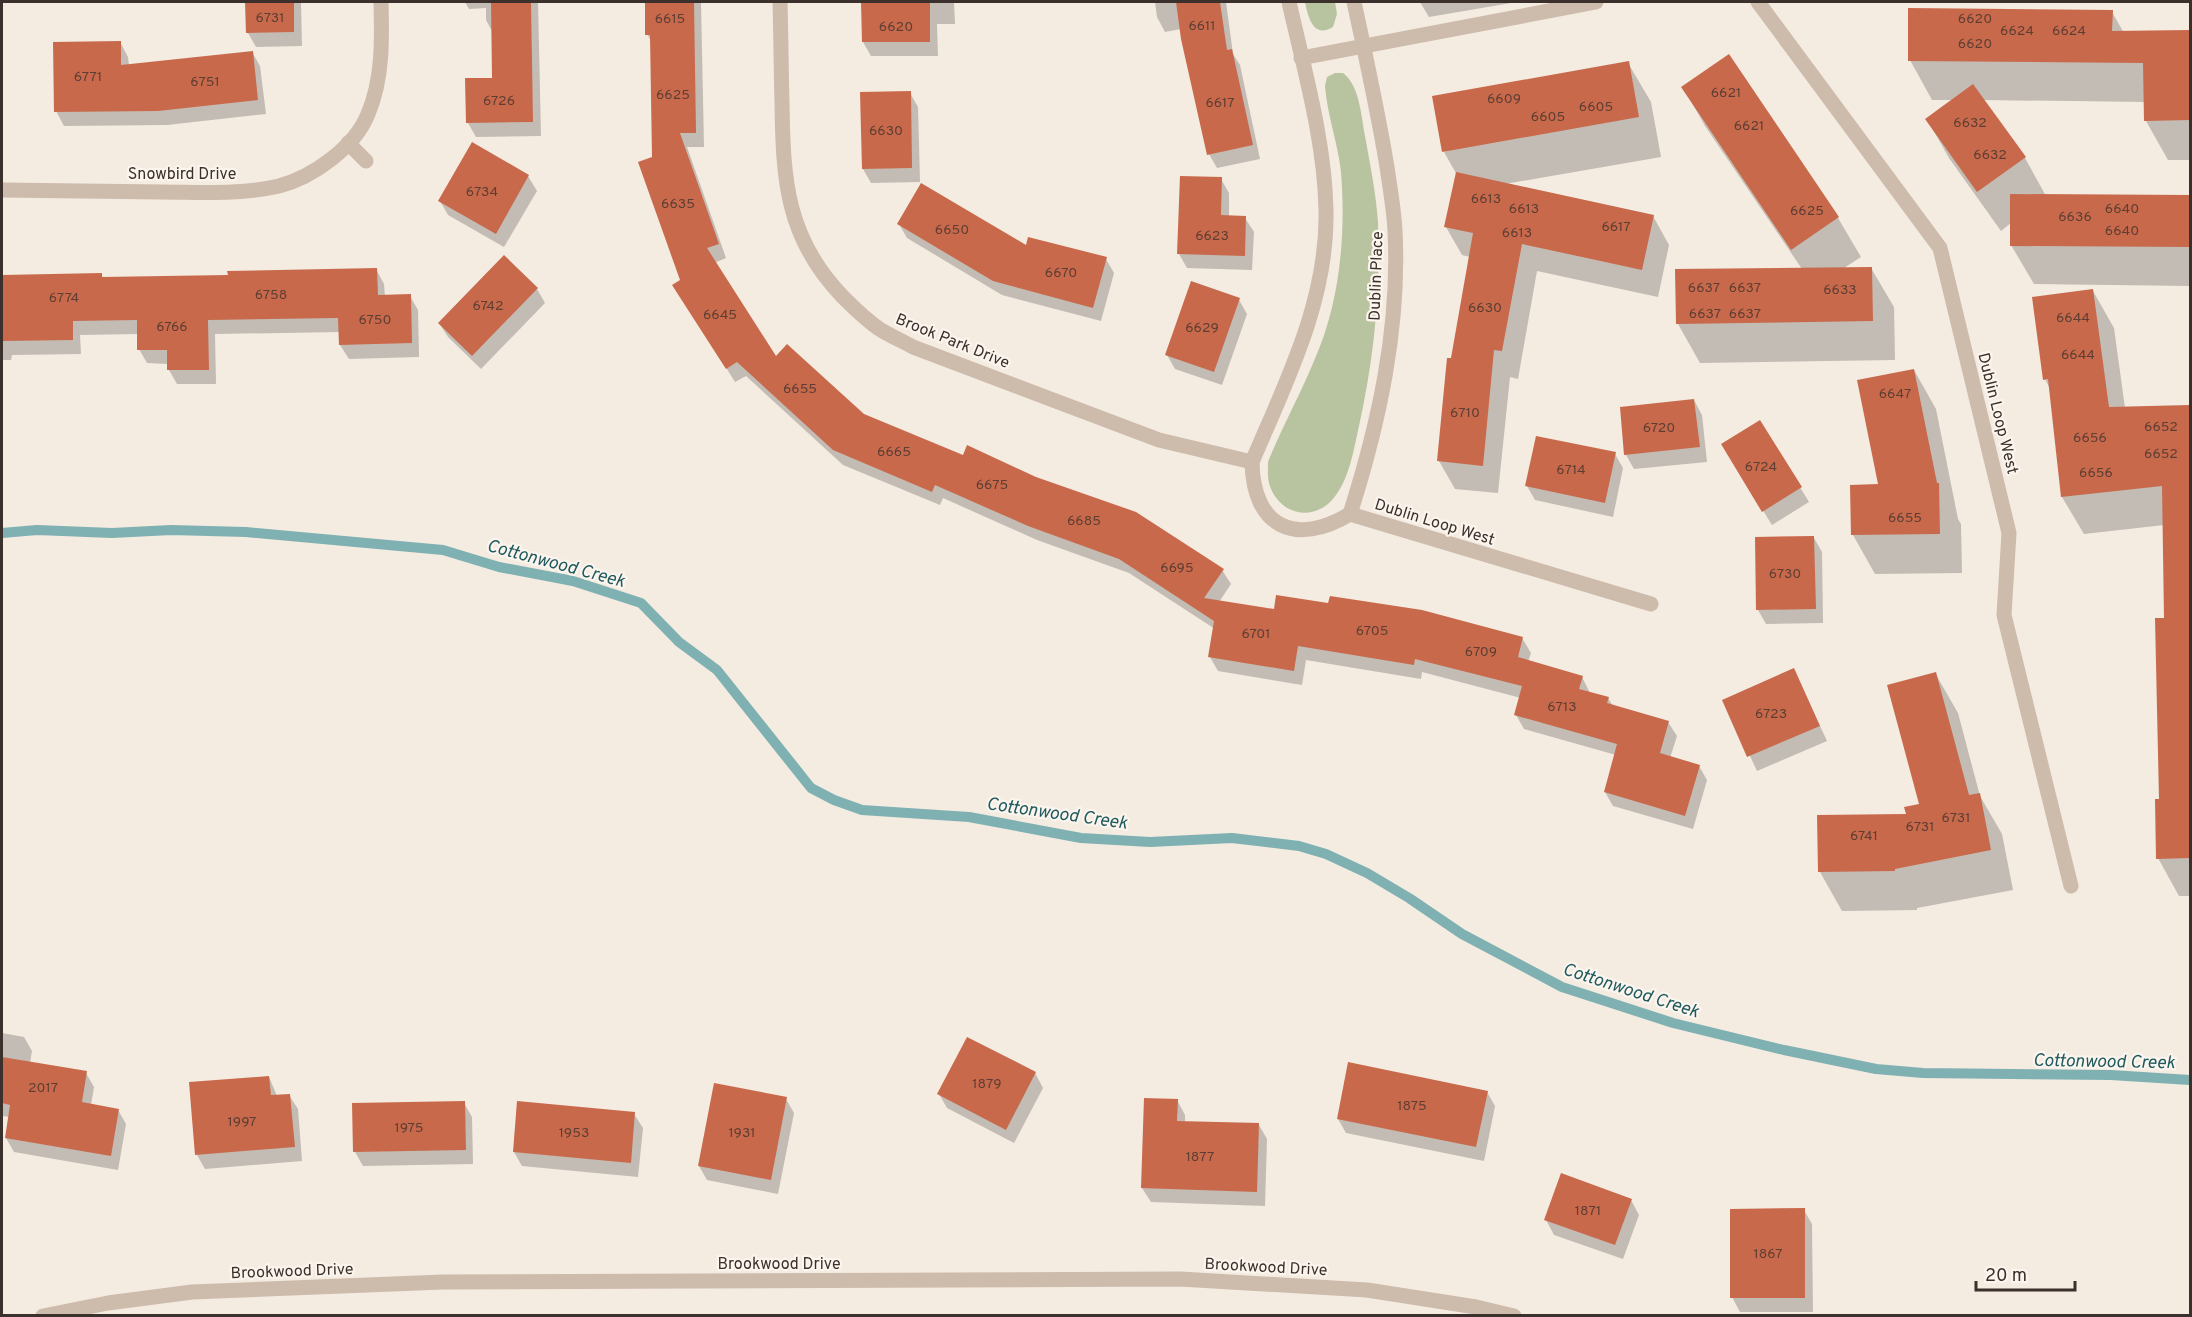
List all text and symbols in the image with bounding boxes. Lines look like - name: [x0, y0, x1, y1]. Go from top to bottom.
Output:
- house number: 6731: [256, 10, 284, 27]
- house number: 6615: [655, 11, 685, 28]
- house number: 6620: [1958, 11, 1992, 28]
- house number: 6611: [1188, 18, 1216, 35]
- house number: 6620: [879, 19, 913, 36]
- house number: 6624: [2000, 23, 2034, 40]
- house number: 6624: [2052, 23, 2086, 40]
- house number: 6620: [1958, 36, 1992, 53]
- house number: 6771: [74, 69, 102, 86]
- house number: 6751: [190, 74, 220, 91]
- house number: 6621: [1711, 85, 1741, 102]
- house number: 6625: [656, 87, 690, 104]
- house number: 6609: [1487, 91, 1521, 108]
- house number: 6726: [483, 93, 515, 110]
- house number: 6617: [1205, 95, 1235, 112]
- house number: 6605: [1579, 99, 1613, 116]
- house number: 6605: [1531, 109, 1565, 126]
- house number: 6632: [1953, 115, 1987, 132]
- house number: 6621: [1734, 118, 1764, 135]
- house number: 6630: [869, 123, 903, 140]
- house number: 6632: [1973, 147, 2007, 164]
- street label: Snowbird Drive: [128, 165, 236, 185]
- house number: 6734: [466, 184, 498, 201]
- house number: 6613: [1471, 191, 1501, 208]
- house number: 6635: [661, 196, 695, 213]
- house number: 6613: [1509, 201, 1539, 218]
- house number: 6640: [2105, 201, 2139, 218]
- house number: 6625: [1790, 203, 1824, 220]
- house number: 6636: [2058, 209, 2092, 226]
- house number: 6617: [1601, 219, 1631, 236]
- house number: 6650: [935, 222, 969, 239]
- house number: 6640: [2105, 223, 2139, 240]
- house number: 6613: [1502, 225, 1532, 242]
- house number: 6623: [1195, 228, 1229, 245]
- street label: Dublin Place: [1365, 231, 1389, 321]
- house number: 6670: [1045, 265, 1077, 282]
- house number: 6637: [1688, 280, 1720, 297]
- house number: 6637: [1729, 280, 1761, 297]
- house number: 6633: [1823, 282, 1857, 299]
- house number: 6758: [255, 287, 287, 304]
- house number: 6774: [49, 290, 79, 307]
- house number: 6742: [472, 298, 504, 315]
- house number: 6630: [1468, 300, 1502, 317]
- house number: 6637: [1689, 306, 1721, 323]
- house number: 6637: [1729, 306, 1761, 323]
- house number: 6645: [703, 307, 737, 324]
- street label: Brook Park Drive: [892, 310, 1012, 374]
- house number: 6644: [2056, 310, 2090, 327]
- house number: 6750: [358, 312, 392, 329]
- house number: 6766: [156, 319, 188, 336]
- house number: 6629: [1185, 320, 1219, 337]
- house number: 6644: [2061, 347, 2095, 364]
- street label: Dublin Loop West: [1972, 351, 2022, 476]
- house number: 6655: [783, 381, 817, 398]
- house number: 6647: [1879, 386, 1911, 403]
- house number: 6710: [1450, 405, 1480, 422]
- house number: 6652: [2144, 419, 2178, 436]
- house number: 6720: [1643, 420, 1675, 437]
- house number: 6656: [2073, 430, 2107, 447]
- house number: 6665: [877, 444, 911, 461]
- house number: 6652: [2144, 446, 2178, 463]
- house number: 6724: [1745, 459, 1777, 476]
- house number: 6714: [1556, 462, 1586, 479]
- house number: 6656: [2079, 465, 2113, 482]
- house number: 6675: [976, 477, 1008, 494]
- street label: Dublin Loop West: [1372, 495, 1497, 551]
- house number: 6655: [1888, 510, 1922, 527]
- house number: 6685: [1067, 513, 1101, 530]
- water label: Cottonwood Creek: [484, 535, 628, 594]
- house number: 6695: [1160, 560, 1194, 577]
- house number: 6730: [1769, 566, 1801, 583]
- house number: 6705: [1356, 623, 1388, 640]
- house number: 6701: [1241, 626, 1271, 643]
- house number: 6709: [1465, 644, 1497, 661]
- house number: 6713: [1547, 699, 1577, 716]
- house number: 6723: [1755, 706, 1787, 723]
- water label: Cottonwood Creek: [985, 793, 1130, 836]
- house number: 6731: [1942, 810, 1970, 827]
- house number: 6731: [1906, 819, 1934, 836]
- house number: 6741: [1850, 828, 1878, 845]
- water label: Cottonwood Creek: [1559, 959, 1703, 1025]
- water label: Cottonwood Creek: [2033, 1050, 2176, 1075]
- house number: 1879: [972, 1076, 1002, 1093]
- house number: 2017: [28, 1080, 58, 1097]
- house number: 1875: [1397, 1098, 1427, 1115]
- house number: 1997: [228, 1114, 256, 1131]
- house number: 1975: [394, 1120, 424, 1137]
- house number: 1953: [559, 1125, 589, 1142]
- house number: 1931: [728, 1125, 756, 1142]
- house number: 1877: [1186, 1149, 1214, 1166]
- house number: 1871: [1575, 1203, 1601, 1220]
- house number: 1867: [1753, 1246, 1783, 1263]
- scale bar: [1976, 1254, 2075, 1292]
- street label: Brookwood Drive: [717, 1255, 841, 1275]
- street label: Brookwood Drive: [1204, 1255, 1328, 1281]
- street label: Brookwood Drive: [230, 1260, 354, 1284]
- text: 20 m: [1985, 1265, 2027, 1288]

